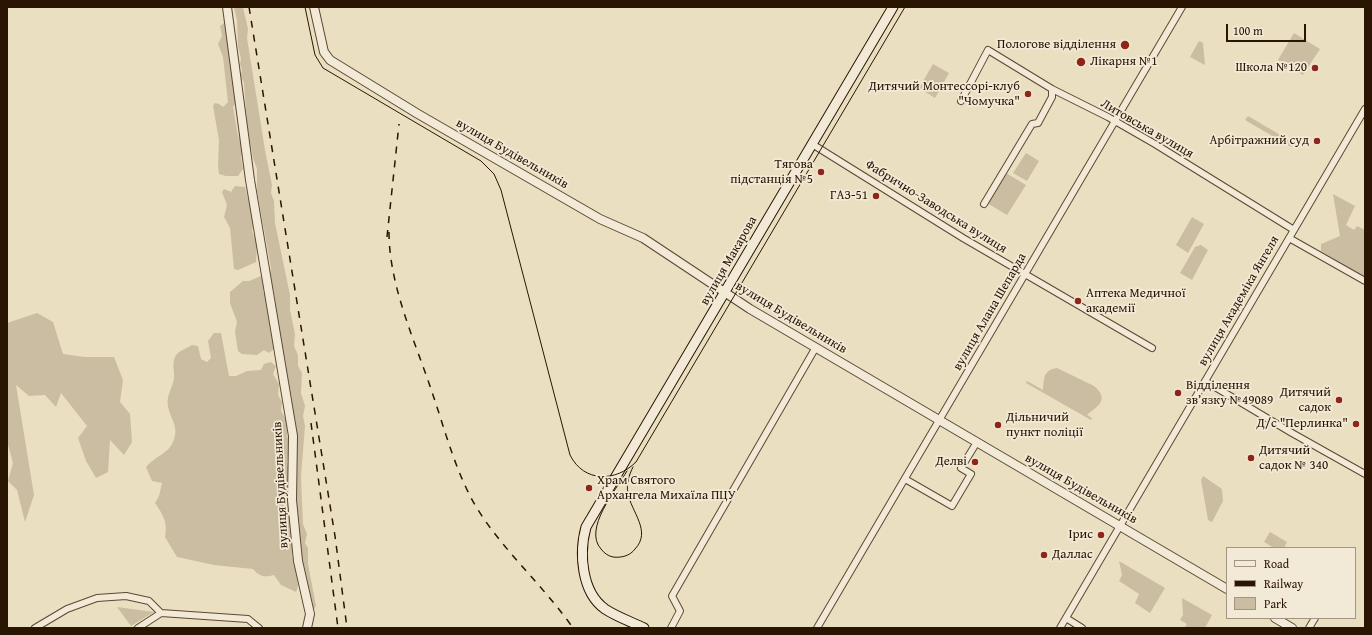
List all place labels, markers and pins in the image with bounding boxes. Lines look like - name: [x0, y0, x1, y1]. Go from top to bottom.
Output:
- place label: Пологове відділення: [997, 37, 1116, 53]
- marker: Пологове відділення: [1119, 39, 1131, 51]
- place label: Лікарня №1: [1090, 54, 1157, 70]
- marker: Лікарня №1: [1075, 56, 1087, 68]
- place label: Школа №120: [1235, 60, 1307, 76]
- marker: Школа №120: [1310, 63, 1320, 73]
- place label: Дитячий Монтессорі-клуб "Чомучка": [869, 79, 1020, 110]
- marker: Дитячий Монтессорі-клуб "Чомучка": [1023, 89, 1033, 99]
- place label: Арбітражний суд: [1209, 133, 1309, 149]
- marker: Арбітражний суд: [1312, 136, 1322, 146]
- place label: Тягова пiдстанцiя №5: [730, 157, 813, 188]
- marker: Тягова пiдстанцiя №5: [816, 167, 826, 177]
- place label: ГАЗ-51: [830, 188, 868, 204]
- marker: ГАЗ-51: [871, 191, 881, 201]
- place label: Аптека Медичної академії: [1086, 286, 1186, 317]
- marker: Аптека Медичної академії: [1073, 296, 1083, 306]
- place label: Відділення зв’язку №49089: [1186, 378, 1273, 409]
- place label: Дитячий садок: [1280, 385, 1331, 416]
- marker: Відділення зв’язку №49089: [1173, 388, 1183, 398]
- marker: Дитячий садок: [1334, 395, 1344, 405]
- place label: Дільничий пункт поліції: [1006, 410, 1083, 441]
- place label: Д/с "Перлинка": [1257, 416, 1348, 432]
- marker: Д/с "Перлинка": [1351, 419, 1361, 429]
- marker: Дільничий пункт поліції: [993, 420, 1003, 430]
- place label: Дитячий садок № 340: [1259, 443, 1328, 474]
- marker: Дитячий садок № 340: [1246, 453, 1256, 463]
- place label: Делві: [935, 454, 967, 470]
- marker: Делві: [970, 457, 980, 467]
- place label: Храм Святого Архангела Михаїла ПЦУ: [597, 473, 736, 504]
- marker: Храм Святого Архангела Михаїла ПЦУ: [584, 483, 594, 493]
- place label: Ірис: [1068, 527, 1093, 543]
- marker: Ірис: [1096, 530, 1106, 540]
- place label: Даллас: [1052, 547, 1093, 563]
- marker: Даллас: [1039, 550, 1049, 560]

